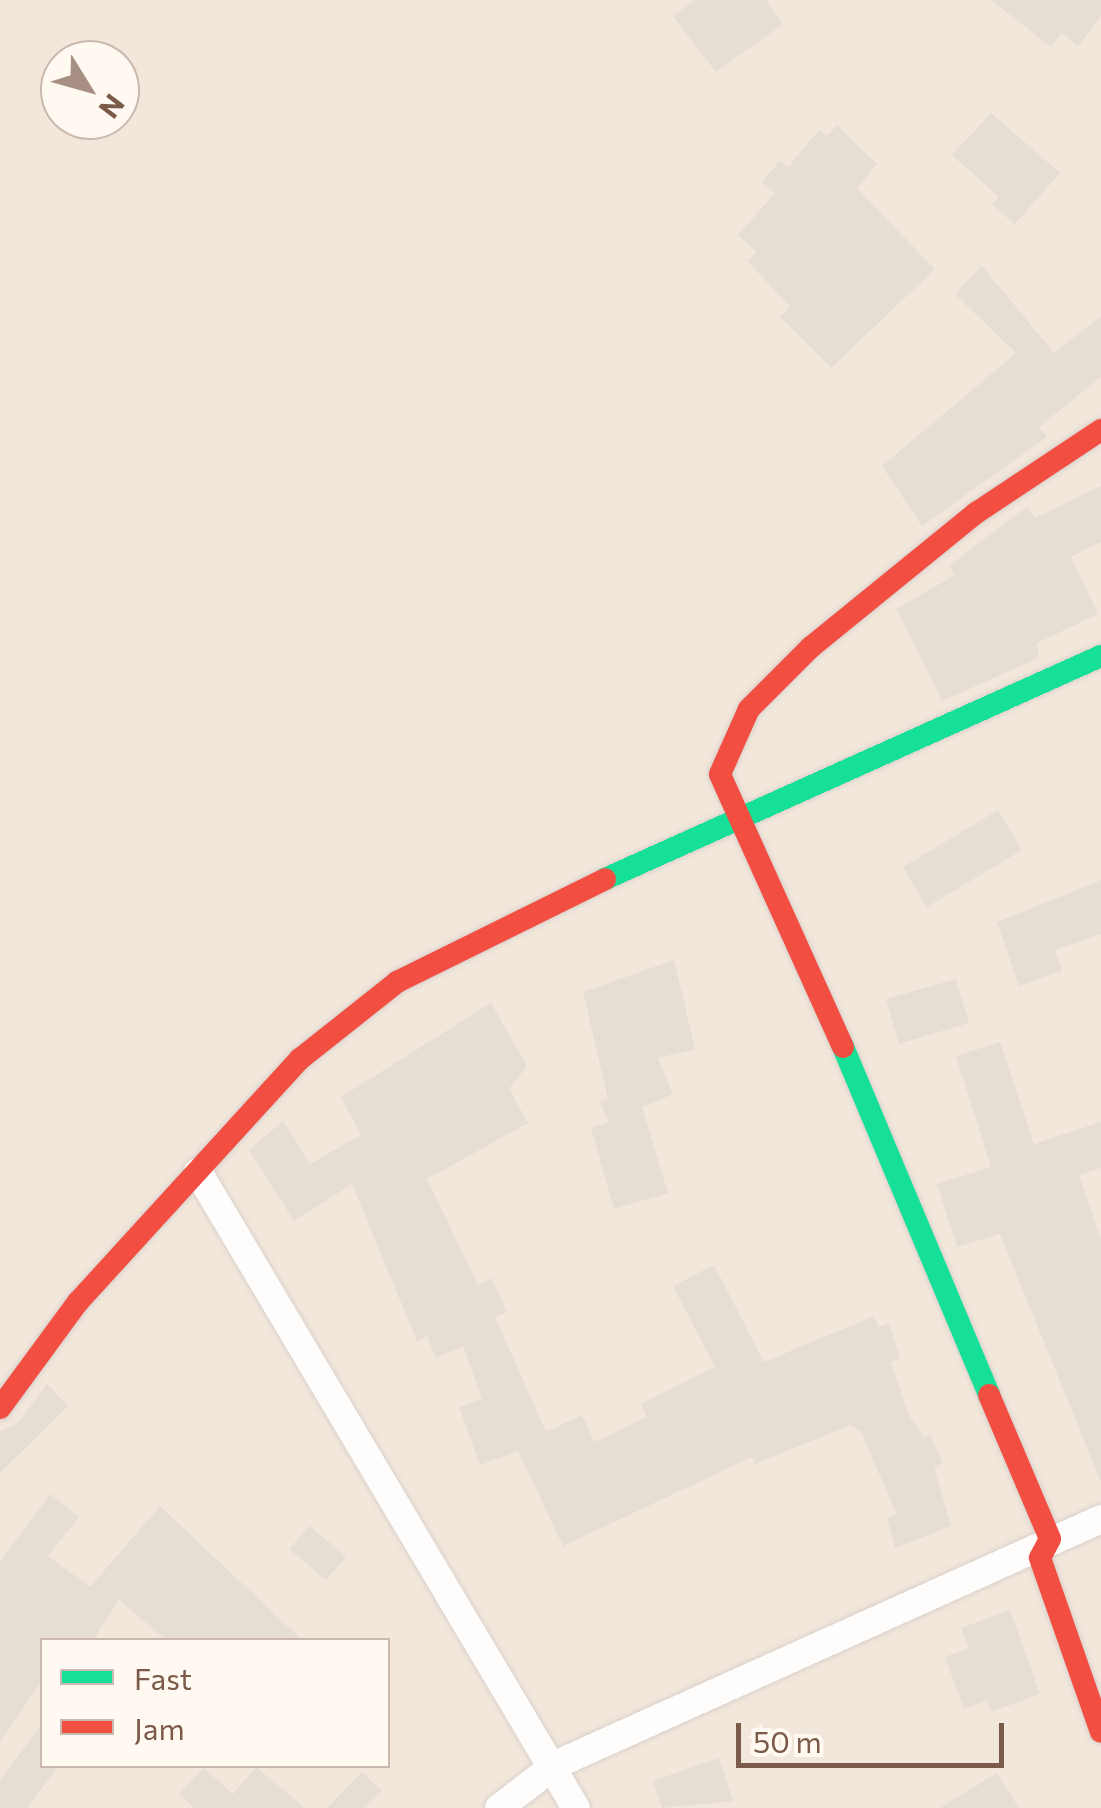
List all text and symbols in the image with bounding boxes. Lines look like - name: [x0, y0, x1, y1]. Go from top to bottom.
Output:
- north arrow: [40, 40, 140, 140]
- text: N: [92, 88, 132, 125]
- legend: [40, 1638, 390, 1768]
- text: Fast: [134, 1659, 192, 1696]
- scale bar: [741, 1703, 1008, 1765]
- text: Jam: [134, 1709, 185, 1746]
- text: 50 m: [753, 1722, 822, 1759]

